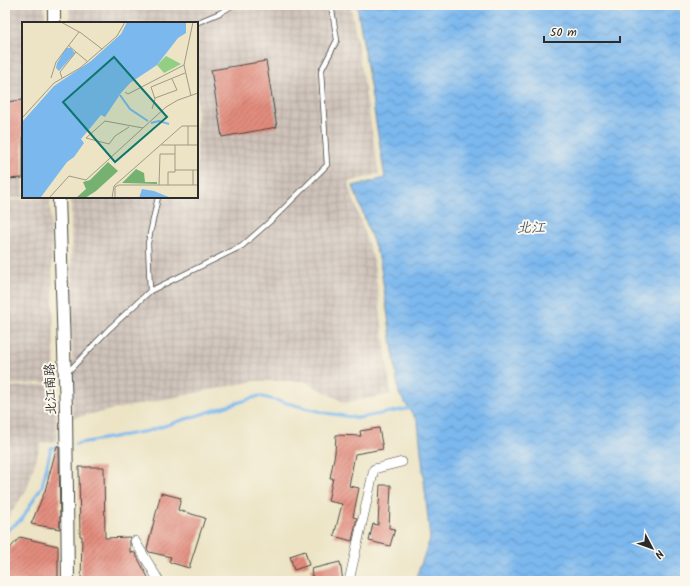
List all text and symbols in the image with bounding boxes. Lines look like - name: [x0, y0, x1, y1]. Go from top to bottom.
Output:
- scale bar: [544, 18, 620, 44]
- inset map: [22, 22, 198, 198]
- text: 50 m: [550, 23, 577, 42]
- water label: 北江: [517, 217, 546, 239]
- street label: 北江南路: [40, 363, 62, 415]
- north arrow: [632, 528, 672, 568]
- text: N: [650, 545, 668, 562]

